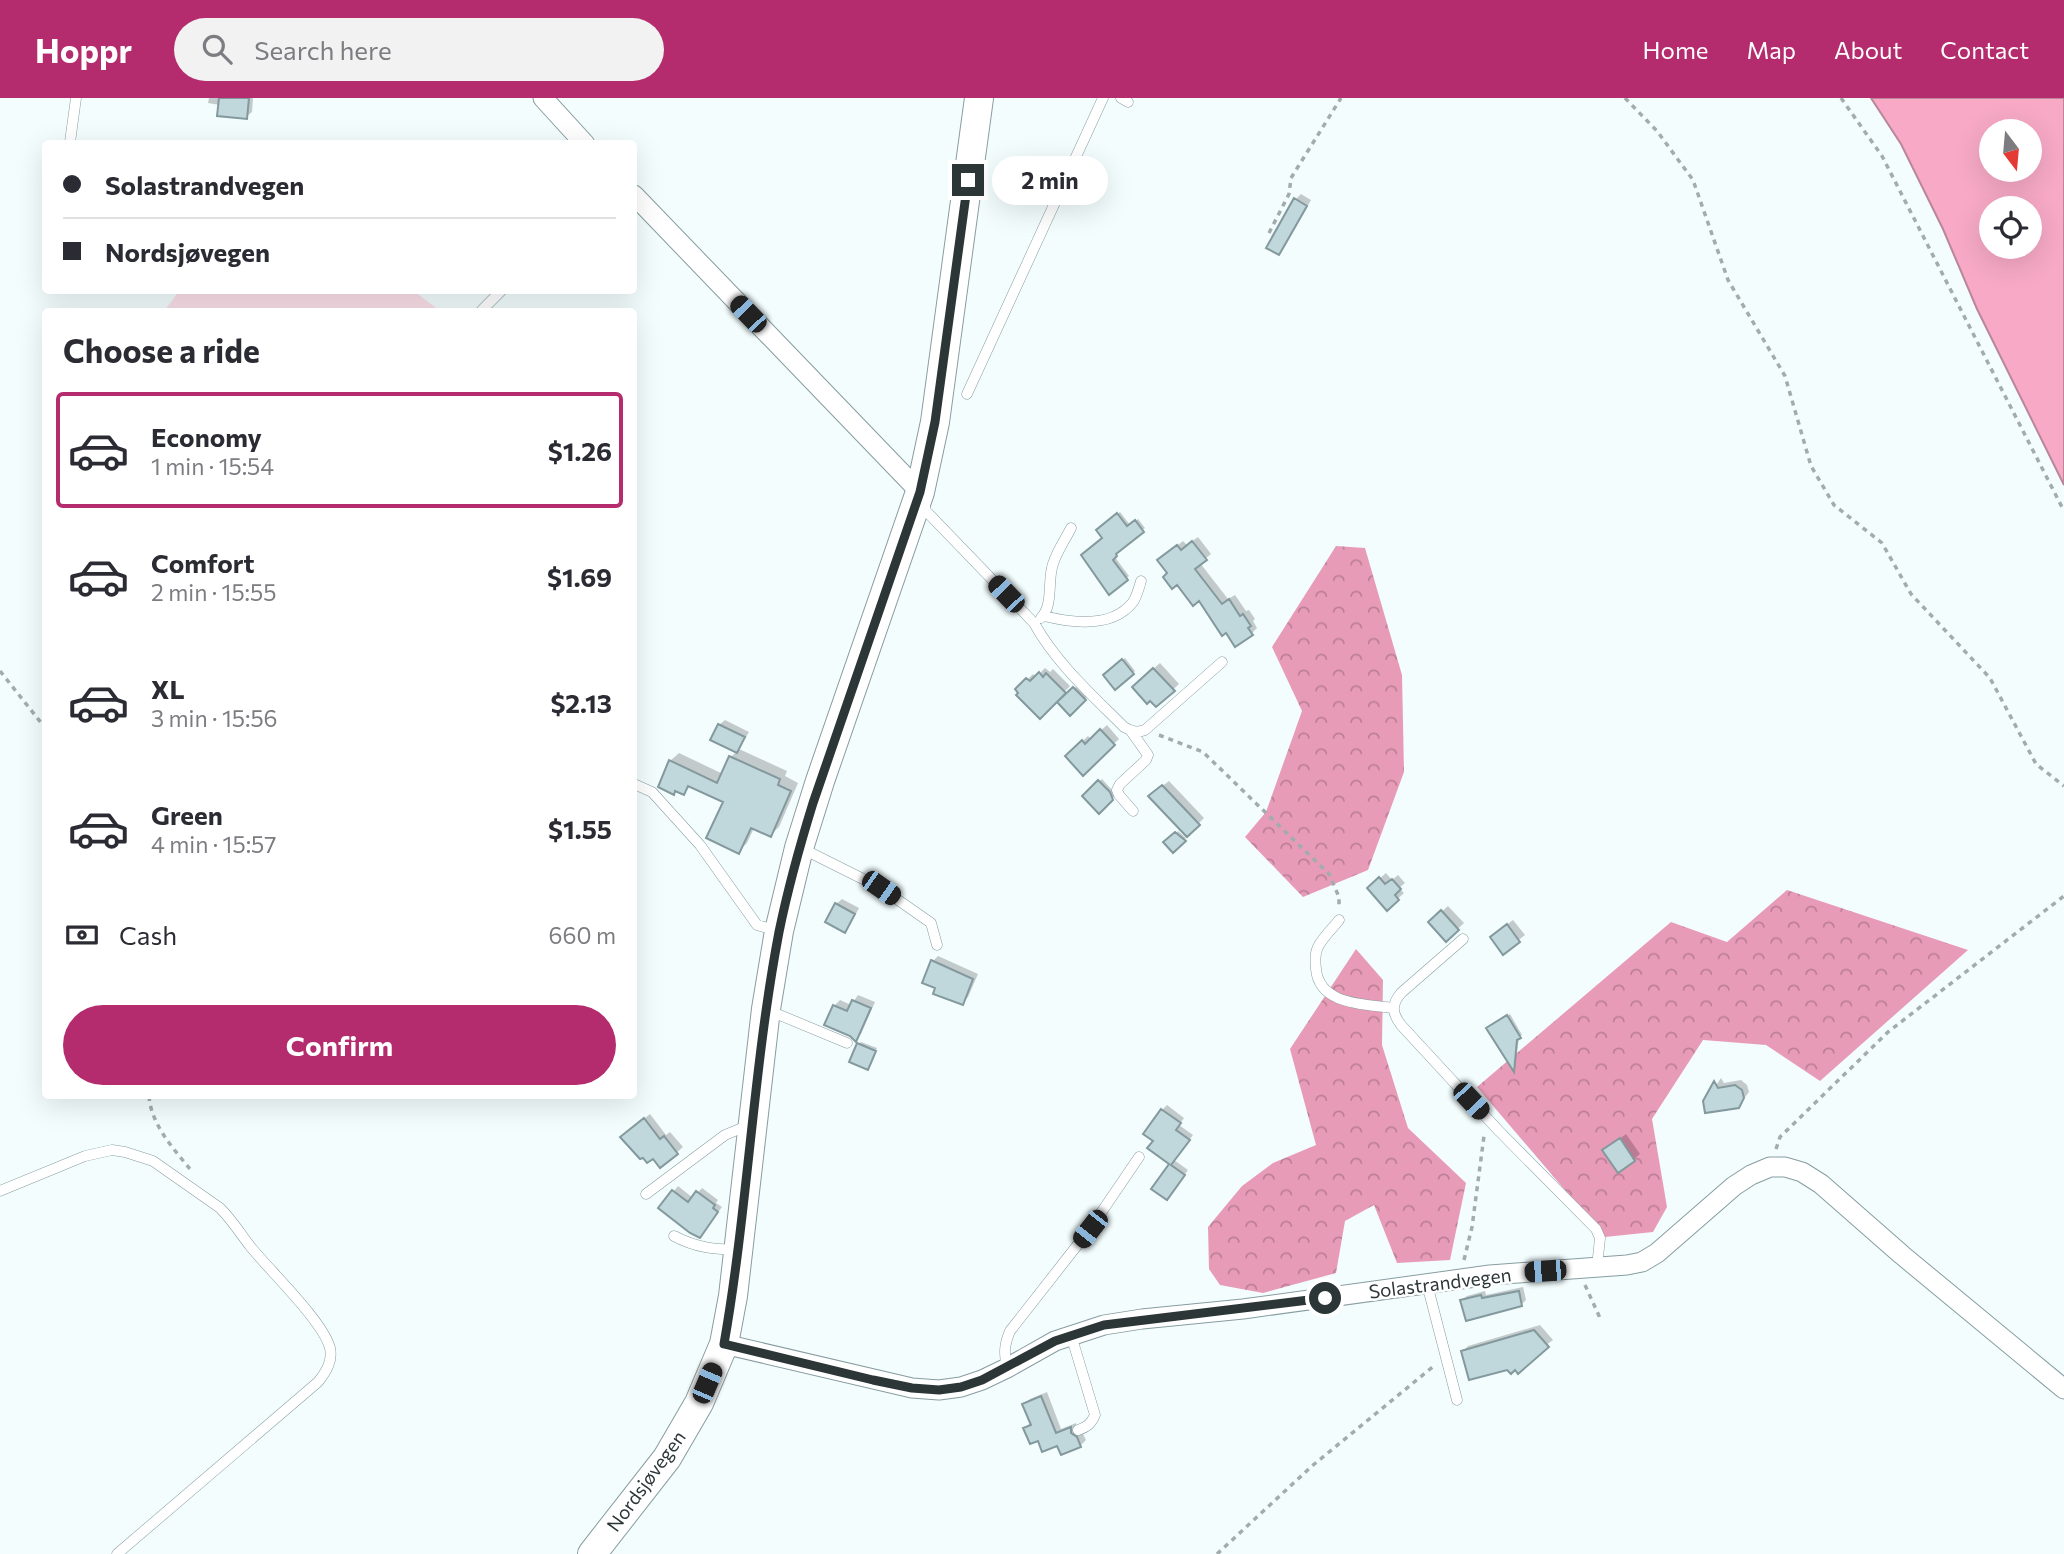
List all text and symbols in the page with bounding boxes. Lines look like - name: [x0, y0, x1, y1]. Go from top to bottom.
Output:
- search box: [174, 18, 664, 81]
- text: Hoppr: [35, 29, 132, 70]
- icon: search: [198, 30, 236, 68]
- text: Search here: [254, 34, 392, 65]
- text: Home: [1643, 35, 1709, 64]
- text: Map: [1747, 35, 1796, 64]
- text: About: [1834, 35, 1902, 64]
- text: Contact: [1940, 35, 2029, 64]
- north arrow: [1979, 119, 2042, 182]
- map controls: [1979, 119, 2042, 259]
- callout: 2 min: [992, 155, 1108, 204]
- route end: [952, 164, 984, 196]
- text: 2 min: [1021, 166, 1079, 194]
- text: Solastrandvegen: [105, 169, 304, 200]
- button: locate: [1979, 196, 2042, 259]
- text: Nordsjøvegen: [105, 236, 270, 267]
- car: [726, 292, 771, 336]
- text: Choose a ride: [63, 330, 260, 370]
- icon: car: [67, 419, 130, 482]
- text: Economy: [151, 421, 262, 452]
- text: $1.26: [548, 435, 612, 466]
- text: 1 min · 15:54: [151, 452, 274, 480]
- icon: car: [67, 545, 130, 608]
- text: Comfort: [151, 547, 254, 578]
- text: $1.69: [547, 561, 612, 592]
- car: [984, 572, 1029, 616]
- text: 2 min · 15:55: [151, 578, 276, 606]
- icon: car: [67, 671, 130, 734]
- text: XL: [151, 673, 185, 704]
- text: $2.13: [550, 687, 612, 718]
- text: 3 min · 15:56: [151, 704, 278, 732]
- icon: car: [67, 797, 130, 860]
- text: Green: [151, 799, 223, 830]
- text: $1.55: [548, 813, 612, 844]
- text: 4 min · 15:57: [151, 830, 276, 858]
- car: [858, 867, 905, 909]
- icon: cash: [63, 916, 101, 954]
- text: Cash: [119, 919, 177, 950]
- text: 660 m: [549, 921, 616, 949]
- button: Confirm: [63, 1005, 616, 1085]
- car: [1449, 1078, 1494, 1124]
- car: [1069, 1206, 1112, 1252]
- car: [1524, 1259, 1567, 1283]
- street label: Solastrandvegen: [1367, 1262, 1512, 1303]
- route start: [1309, 1282, 1341, 1314]
- car: [690, 1360, 725, 1406]
- street label: Nordsjøvegen: [601, 1426, 690, 1536]

